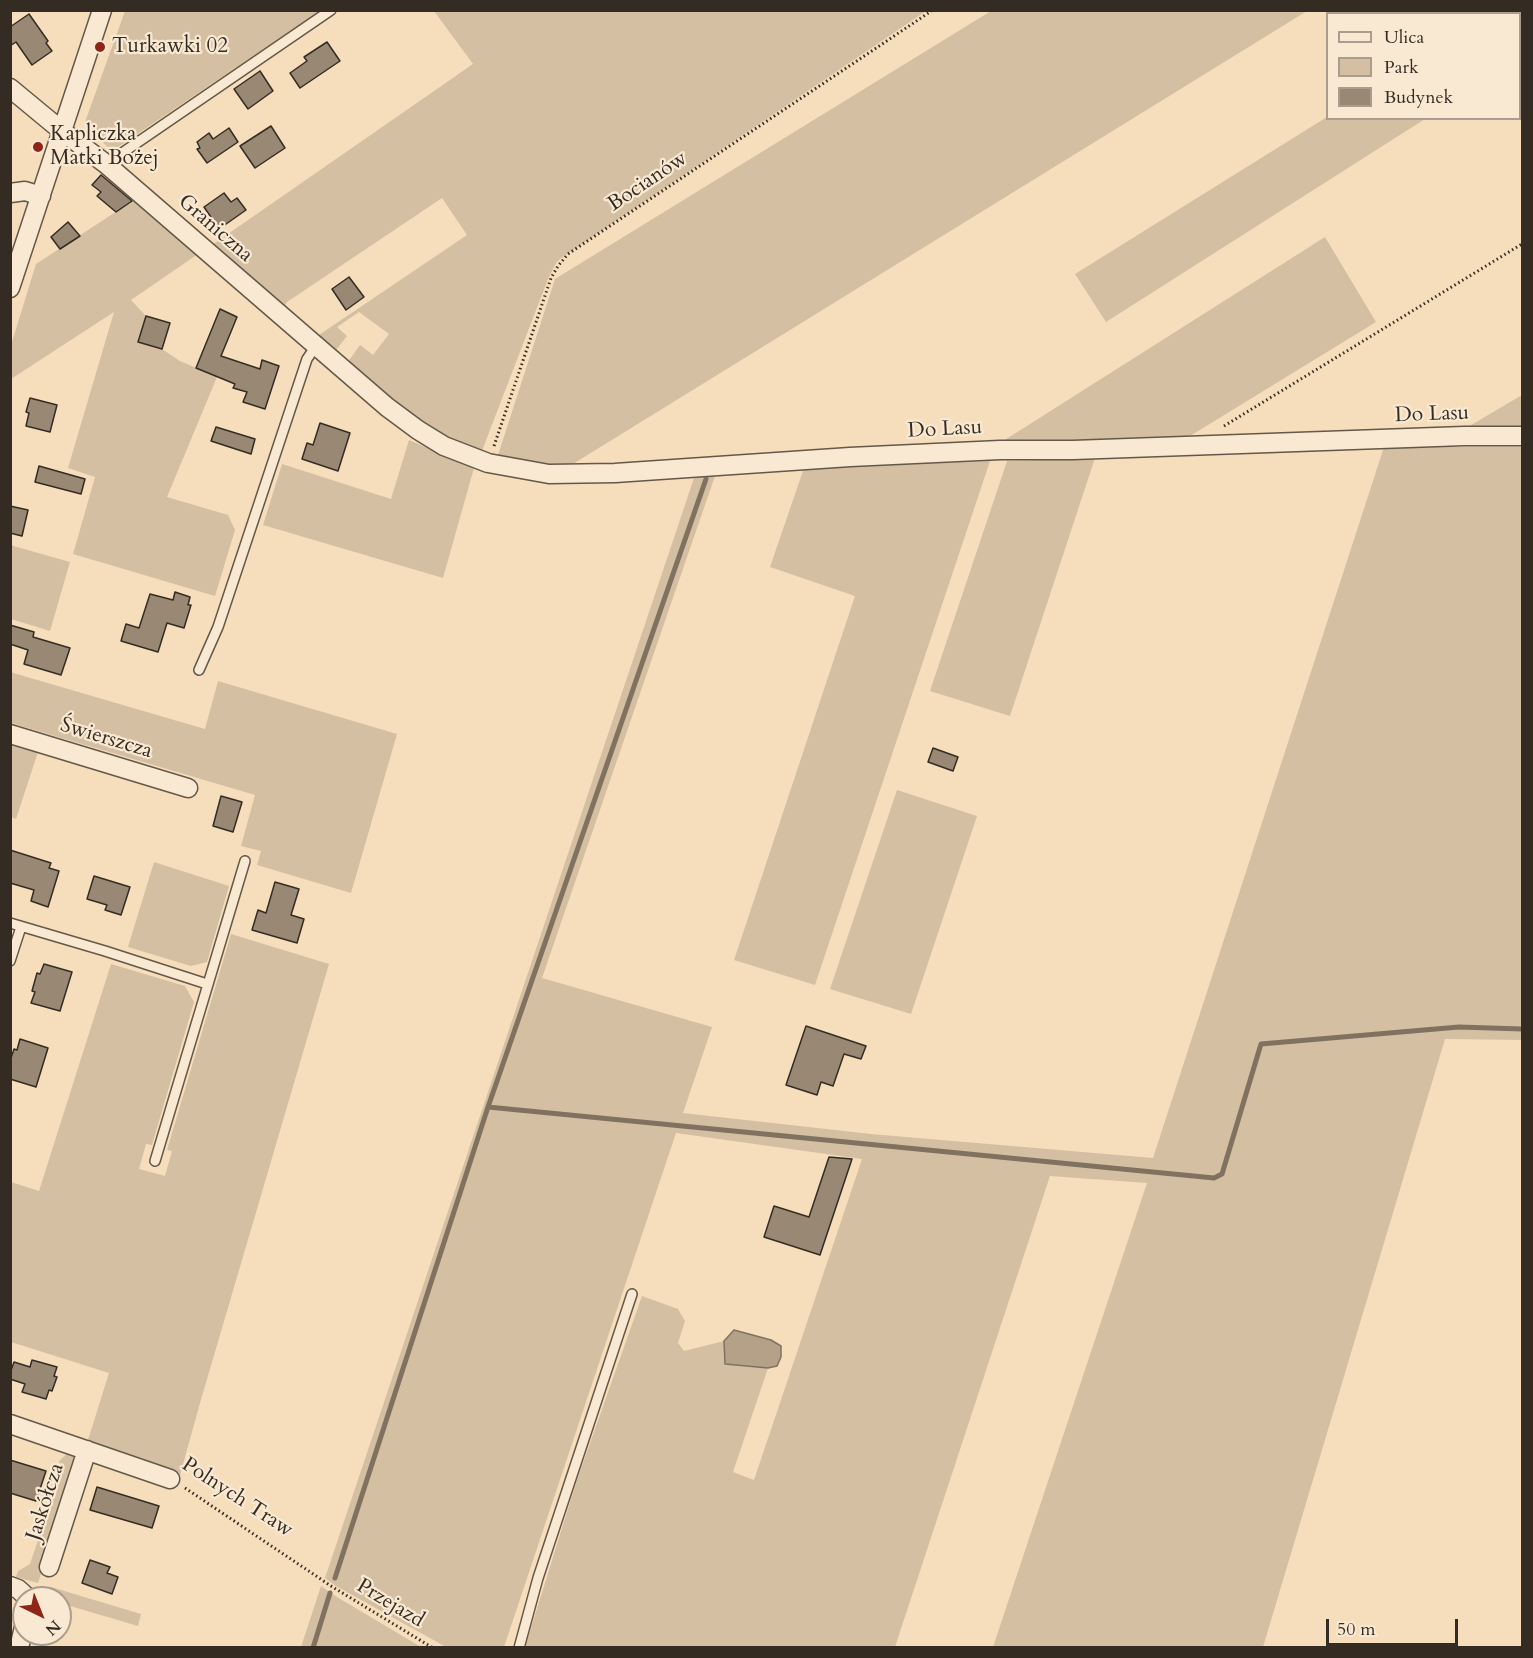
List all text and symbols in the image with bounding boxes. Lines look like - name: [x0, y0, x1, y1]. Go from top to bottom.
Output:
- legend: [1326, 12, 1521, 120]
- text: Ulica: [1384, 25, 1424, 50]
- place label: Turkawki 02: [112, 34, 228, 60]
- marker: Turkawki 02: [93, 40, 107, 54]
- text: Park: [1384, 55, 1419, 80]
- text: Budynek: [1384, 85, 1453, 110]
- place label: Kapliczka Matki Bożej: [50, 122, 159, 172]
- marker: Kapliczka Matki Bożej: [31, 140, 45, 154]
- street label: Bocianów: [604, 146, 692, 218]
- street label: Graniczna: [172, 190, 258, 268]
- street label: Do Lasu: [1394, 401, 1470, 429]
- street label: Do Lasu: [907, 415, 983, 445]
- street label: Świerszcza: [57, 713, 155, 765]
- street label: Polnych Traw: [177, 1453, 297, 1543]
- street label: Jaskółcza: [22, 1460, 70, 1544]
- street label: Przejazd: [352, 1574, 428, 1634]
- north arrow: [12, 1586, 72, 1646]
- scale bar: [1329, 1607, 1461, 1645]
- text: N: [40, 1615, 65, 1640]
- text: 50 m: [1337, 1617, 1376, 1642]

